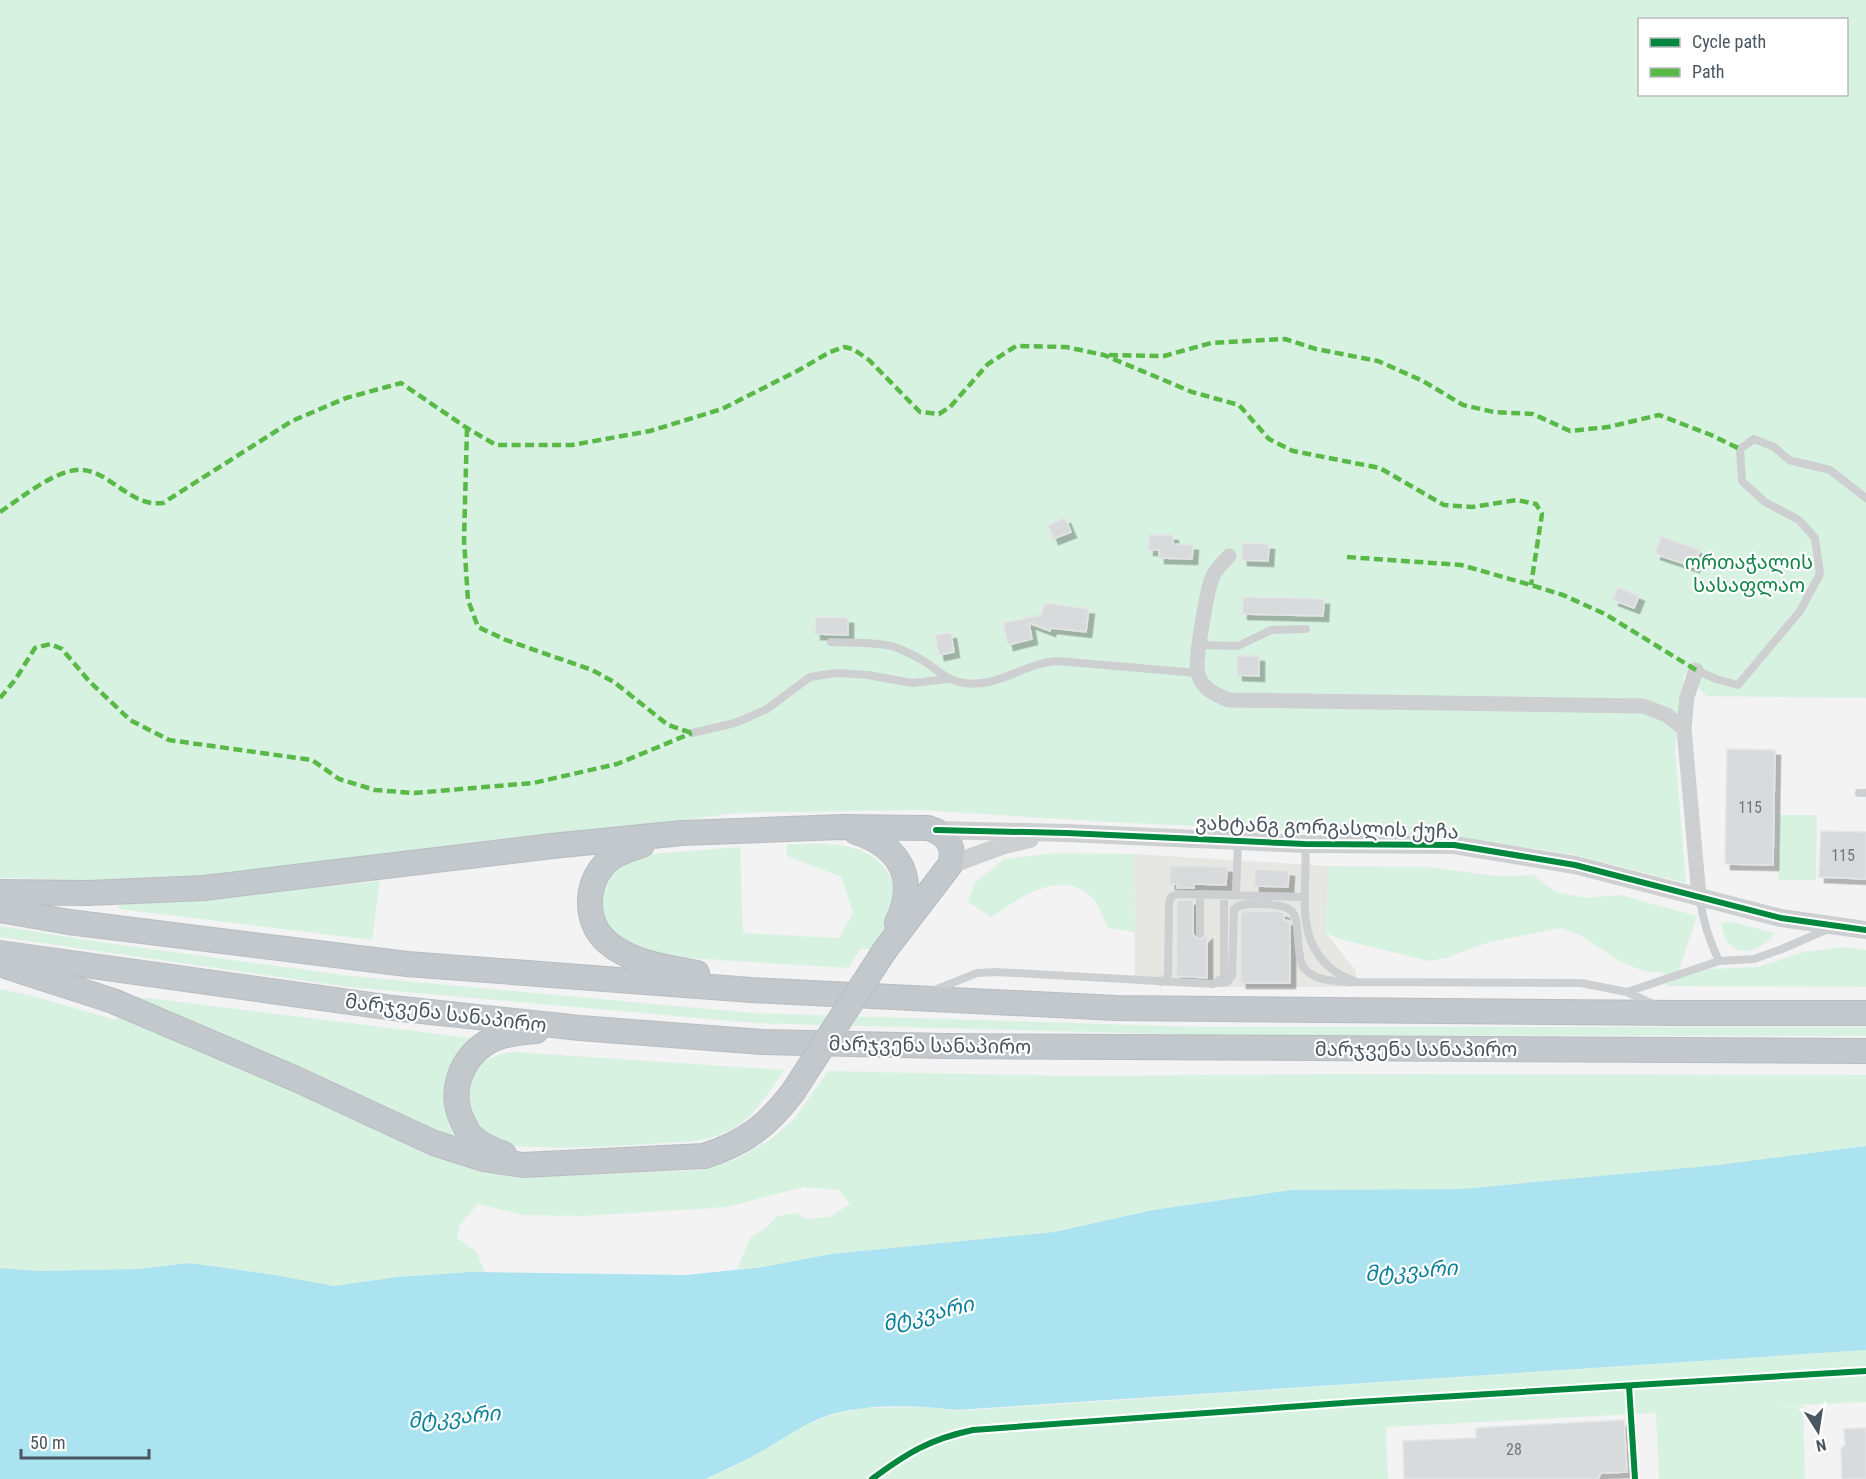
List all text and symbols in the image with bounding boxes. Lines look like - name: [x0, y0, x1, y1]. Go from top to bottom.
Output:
- legend: [1638, 18, 1848, 96]
- text: Cycle path: [1692, 31, 1766, 52]
- text: Path: [1692, 61, 1725, 82]
- park label: ორთაჭალის სასაფლაო: [1685, 550, 1813, 598]
- house number: 115: [1738, 798, 1762, 817]
- street label: ვახტანგ გორგასლის ქუჩა: [1195, 810, 1459, 845]
- house number: 115: [1831, 846, 1855, 865]
- street label: მარჯვენა სანაპირო: [344, 989, 548, 1037]
- street label: მარჯვენა სანაპირო: [829, 1031, 1031, 1059]
- street label: მარჯვენა სანაპირო: [1315, 1037, 1517, 1061]
- water label: მტკვარი: [1364, 1256, 1459, 1287]
- water label: მტკვარი: [880, 1292, 977, 1337]
- water label: მტკვარი: [407, 1401, 502, 1434]
- north arrow: [1788, 1401, 1848, 1461]
- scale bar: [21, 1422, 148, 1460]
- text: 50 m: [30, 1432, 65, 1453]
- text: N: [1814, 1435, 1828, 1455]
- house number: 28: [1506, 1440, 1522, 1459]

